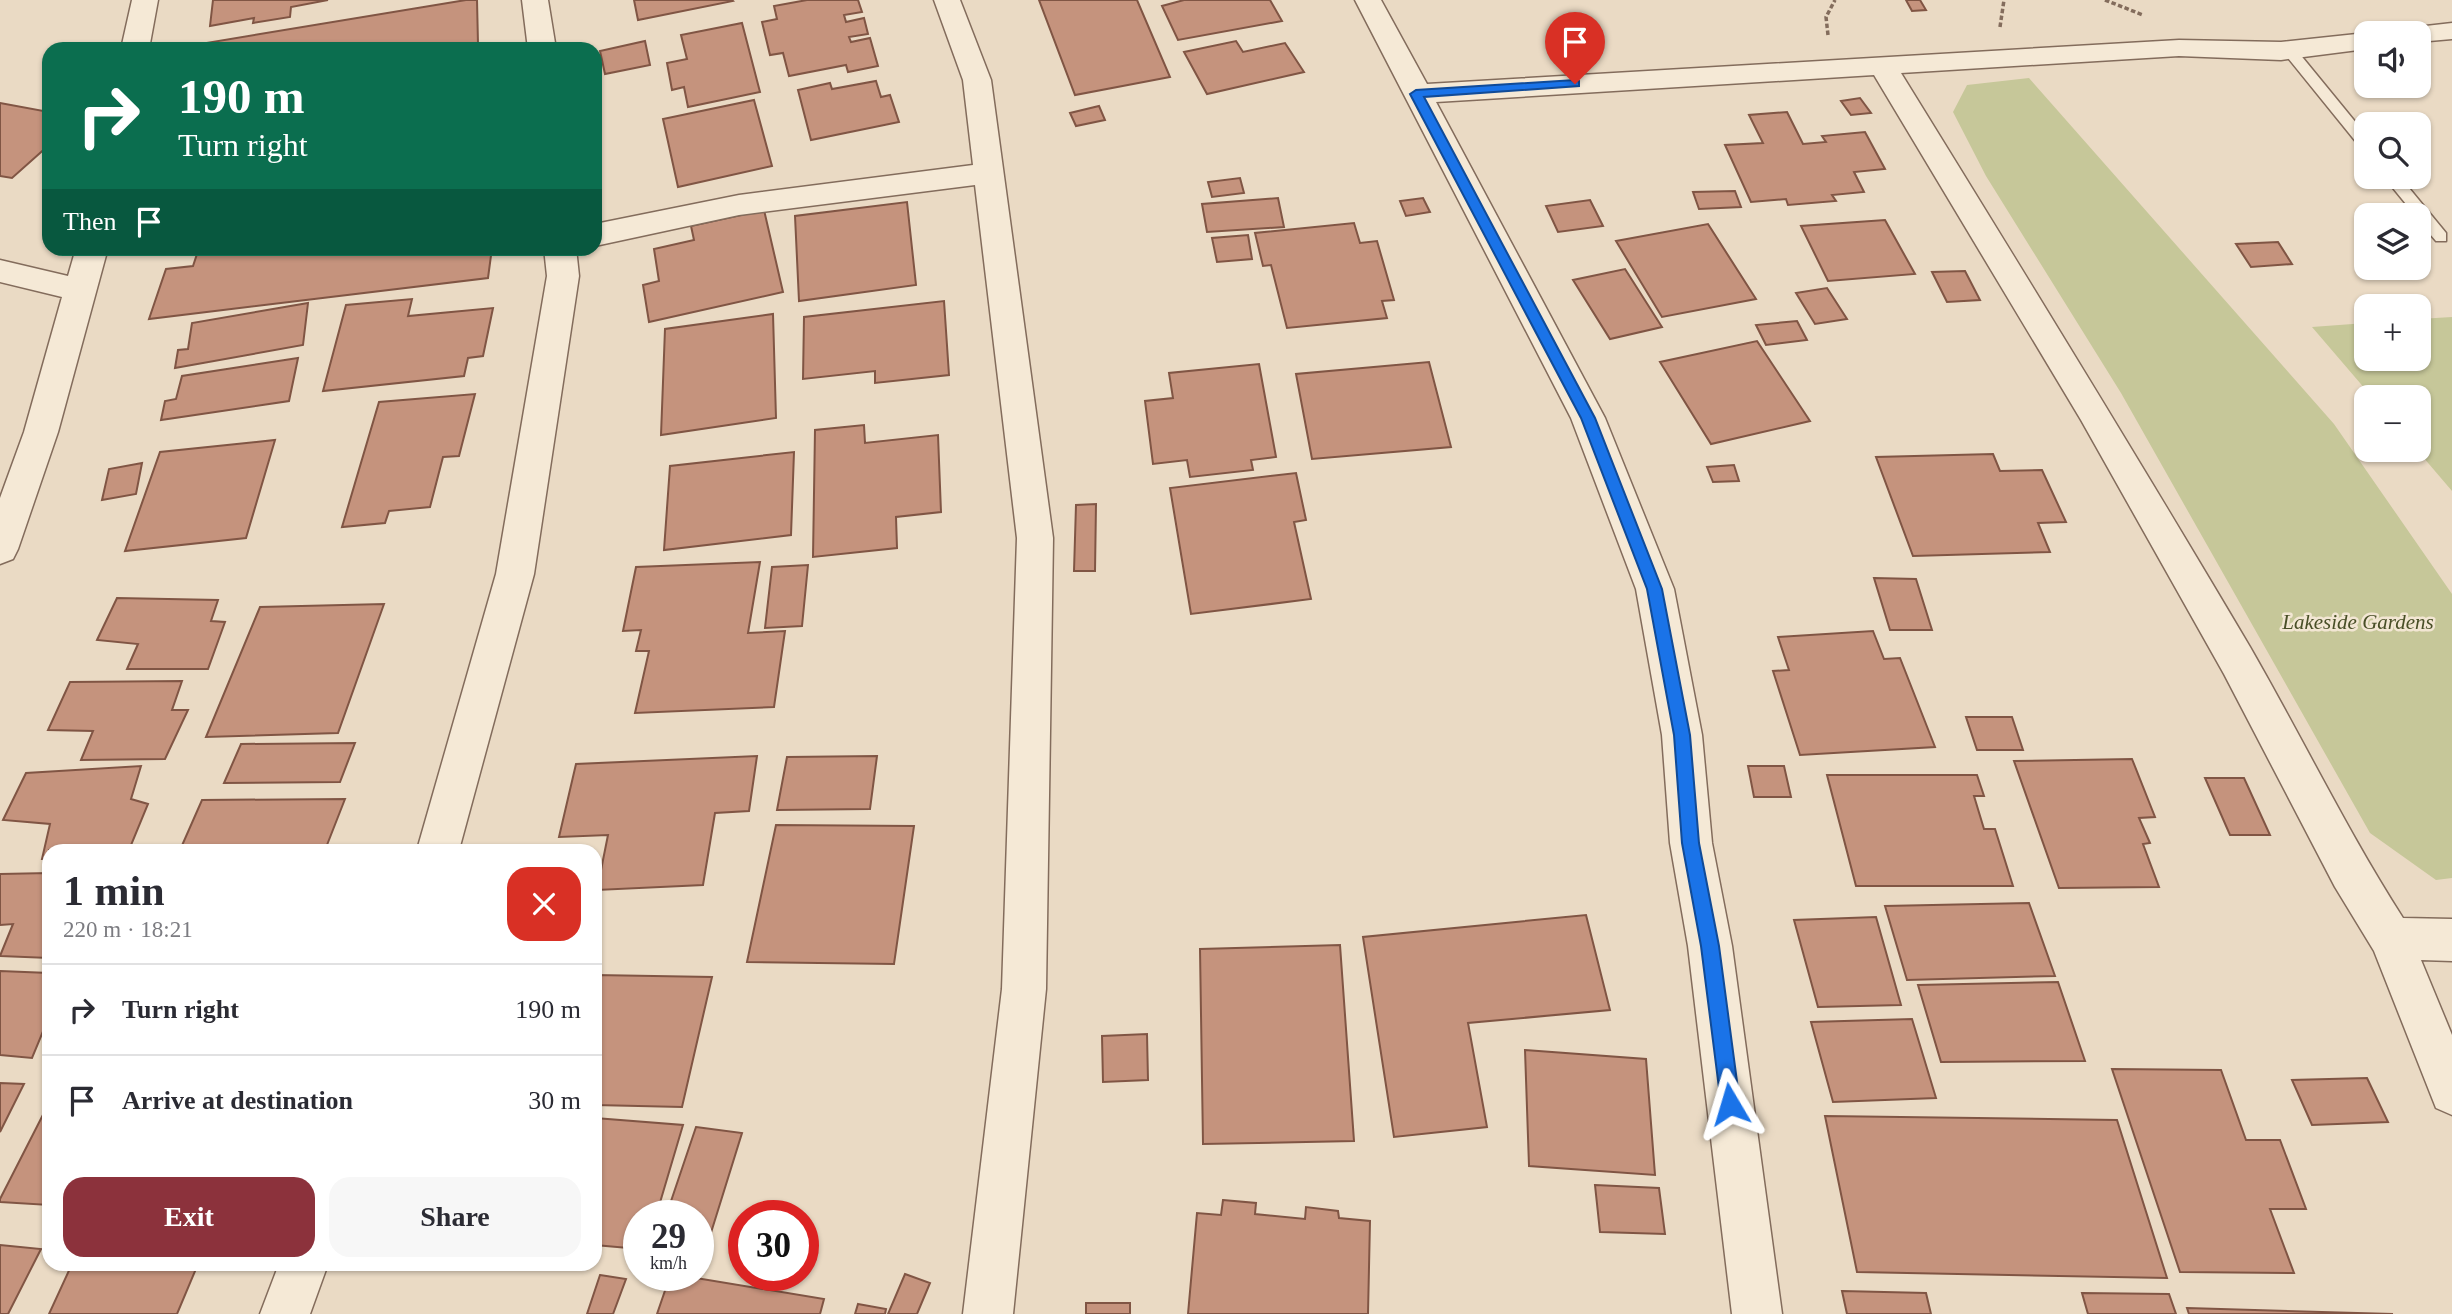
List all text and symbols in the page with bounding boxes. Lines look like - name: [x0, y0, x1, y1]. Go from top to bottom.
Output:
- pin: [1545, 12.0, 1605, 84]
- map controls: [2354, 21, 2431, 462]
- button: sound: [2354, 21, 2431, 98]
- icon: arrive: [1556, 23, 1594, 61]
- text: 190 m: [178, 69, 305, 124]
- icon: right: [63, 70, 154, 161]
- button: search: [2354, 112, 2431, 189]
- text: Turn right: [178, 127, 308, 163]
- icon: arrive: [130, 203, 168, 241]
- button: layers: [2354, 203, 2431, 280]
- text: Then: [63, 207, 116, 236]
- button: +: [2354, 294, 2431, 371]
- button: −: [2354, 385, 2431, 462]
- park label: Lakeside Gardens: [2281, 610, 2434, 634]
- button: close: [507, 867, 581, 941]
- text: 1 min: [63, 868, 165, 914]
- text: 220 m · 18:21: [63, 917, 193, 942]
- icon: right: [63, 991, 101, 1029]
- text: Turn right: [122, 995, 239, 1024]
- text: 190 m: [515, 995, 581, 1024]
- position arrow: [1693, 1067, 1767, 1141]
- icon: arrive: [63, 1082, 101, 1120]
- text: Arrive at destination: [122, 1086, 353, 1115]
- text: 30 m: [528, 1086, 581, 1115]
- button: Exit: [63, 1177, 315, 1257]
- button: Share: [329, 1177, 581, 1257]
- speed limit sign: 30: [728, 1200, 819, 1291]
- text: 29: [651, 1217, 686, 1256]
- text: km/h: [650, 1253, 687, 1273]

